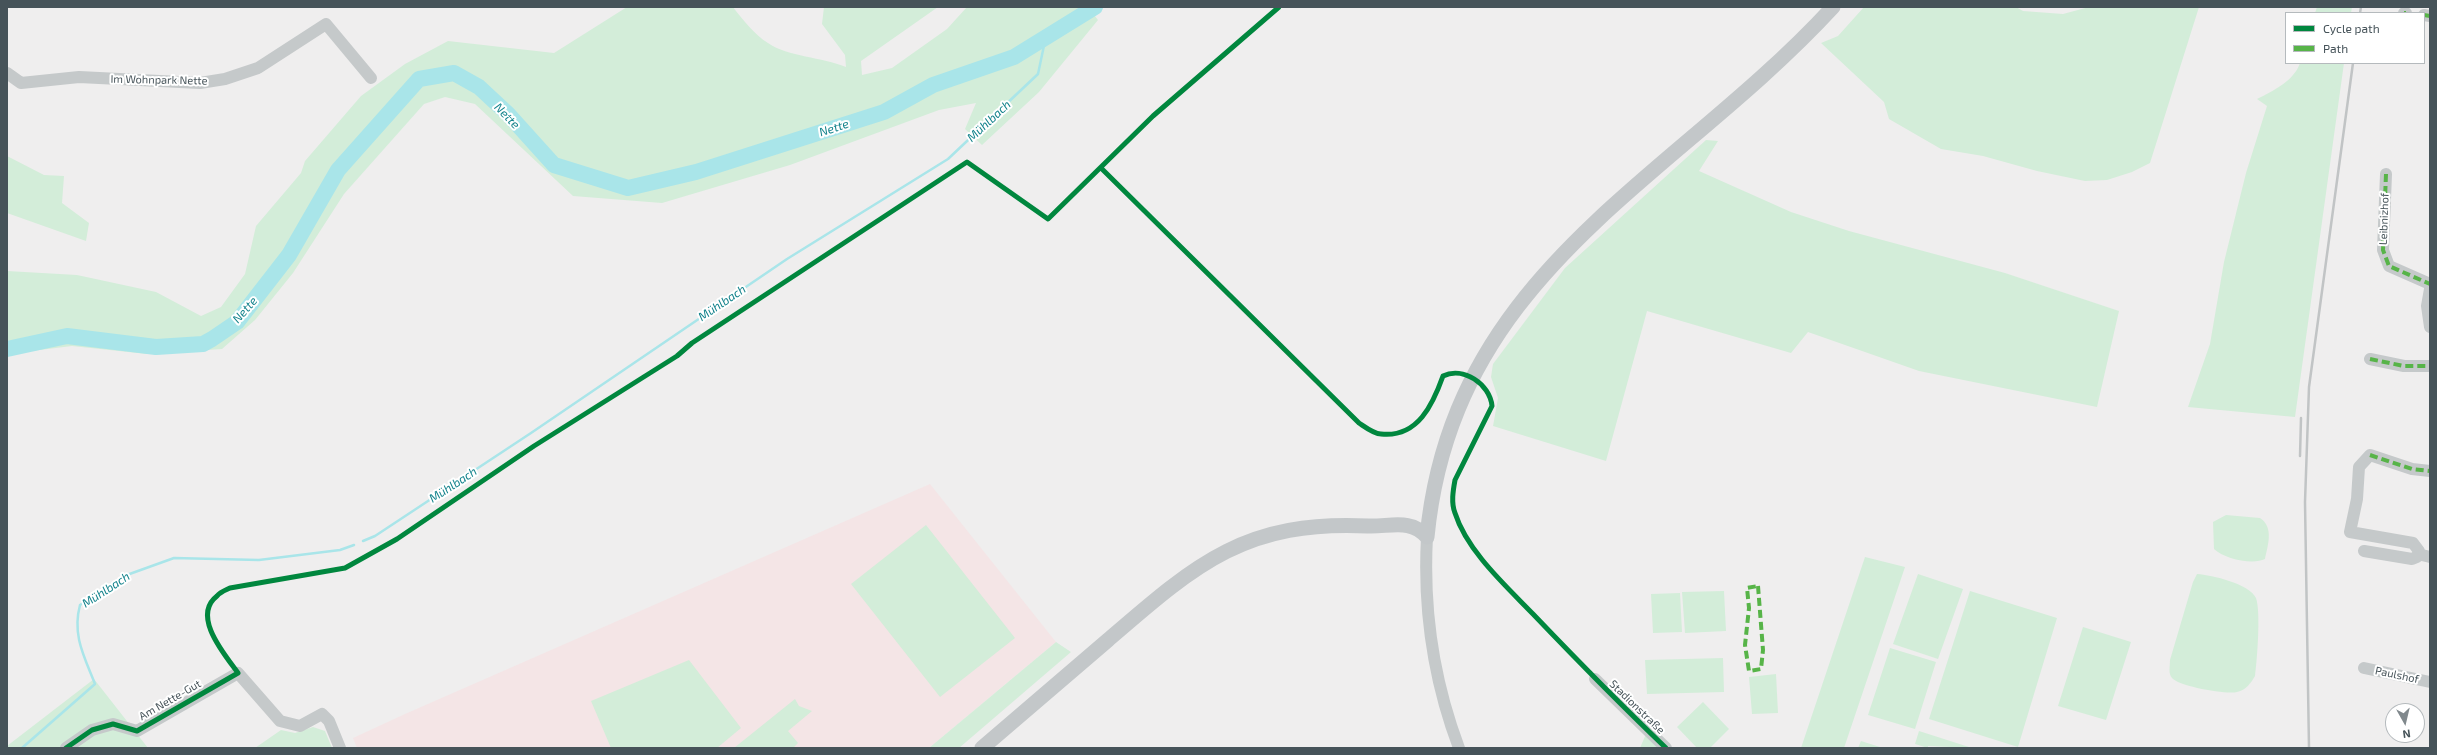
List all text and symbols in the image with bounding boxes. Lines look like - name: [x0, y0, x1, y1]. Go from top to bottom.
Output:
- legend: [2285, 12, 2425, 64]
- text: Cycle path: [2323, 21, 2380, 35]
- text: Path: [2323, 41, 2348, 55]
- street label: Im Wohnpark Nette: [110, 73, 208, 87]
- water label: Mühlbach: [964, 97, 1014, 145]
- water label: Nette: [491, 100, 523, 132]
- water label: Nette: [817, 116, 851, 140]
- street label: Leibnizhof: [2376, 193, 2392, 245]
- water label: Mühlbach: [695, 282, 749, 324]
- water label: Nette: [230, 294, 260, 326]
- water label: Mühlbach: [426, 464, 480, 506]
- water label: Mühlbach: [79, 569, 133, 611]
- street label: Paulshof: [2374, 664, 2420, 686]
- street label: Am Nette-Gut: [137, 677, 203, 723]
- street label: Stadionstraße: [1607, 677, 1667, 737]
- north arrow: [2385, 703, 2425, 743]
- text: N: [2402, 727, 2411, 741]

